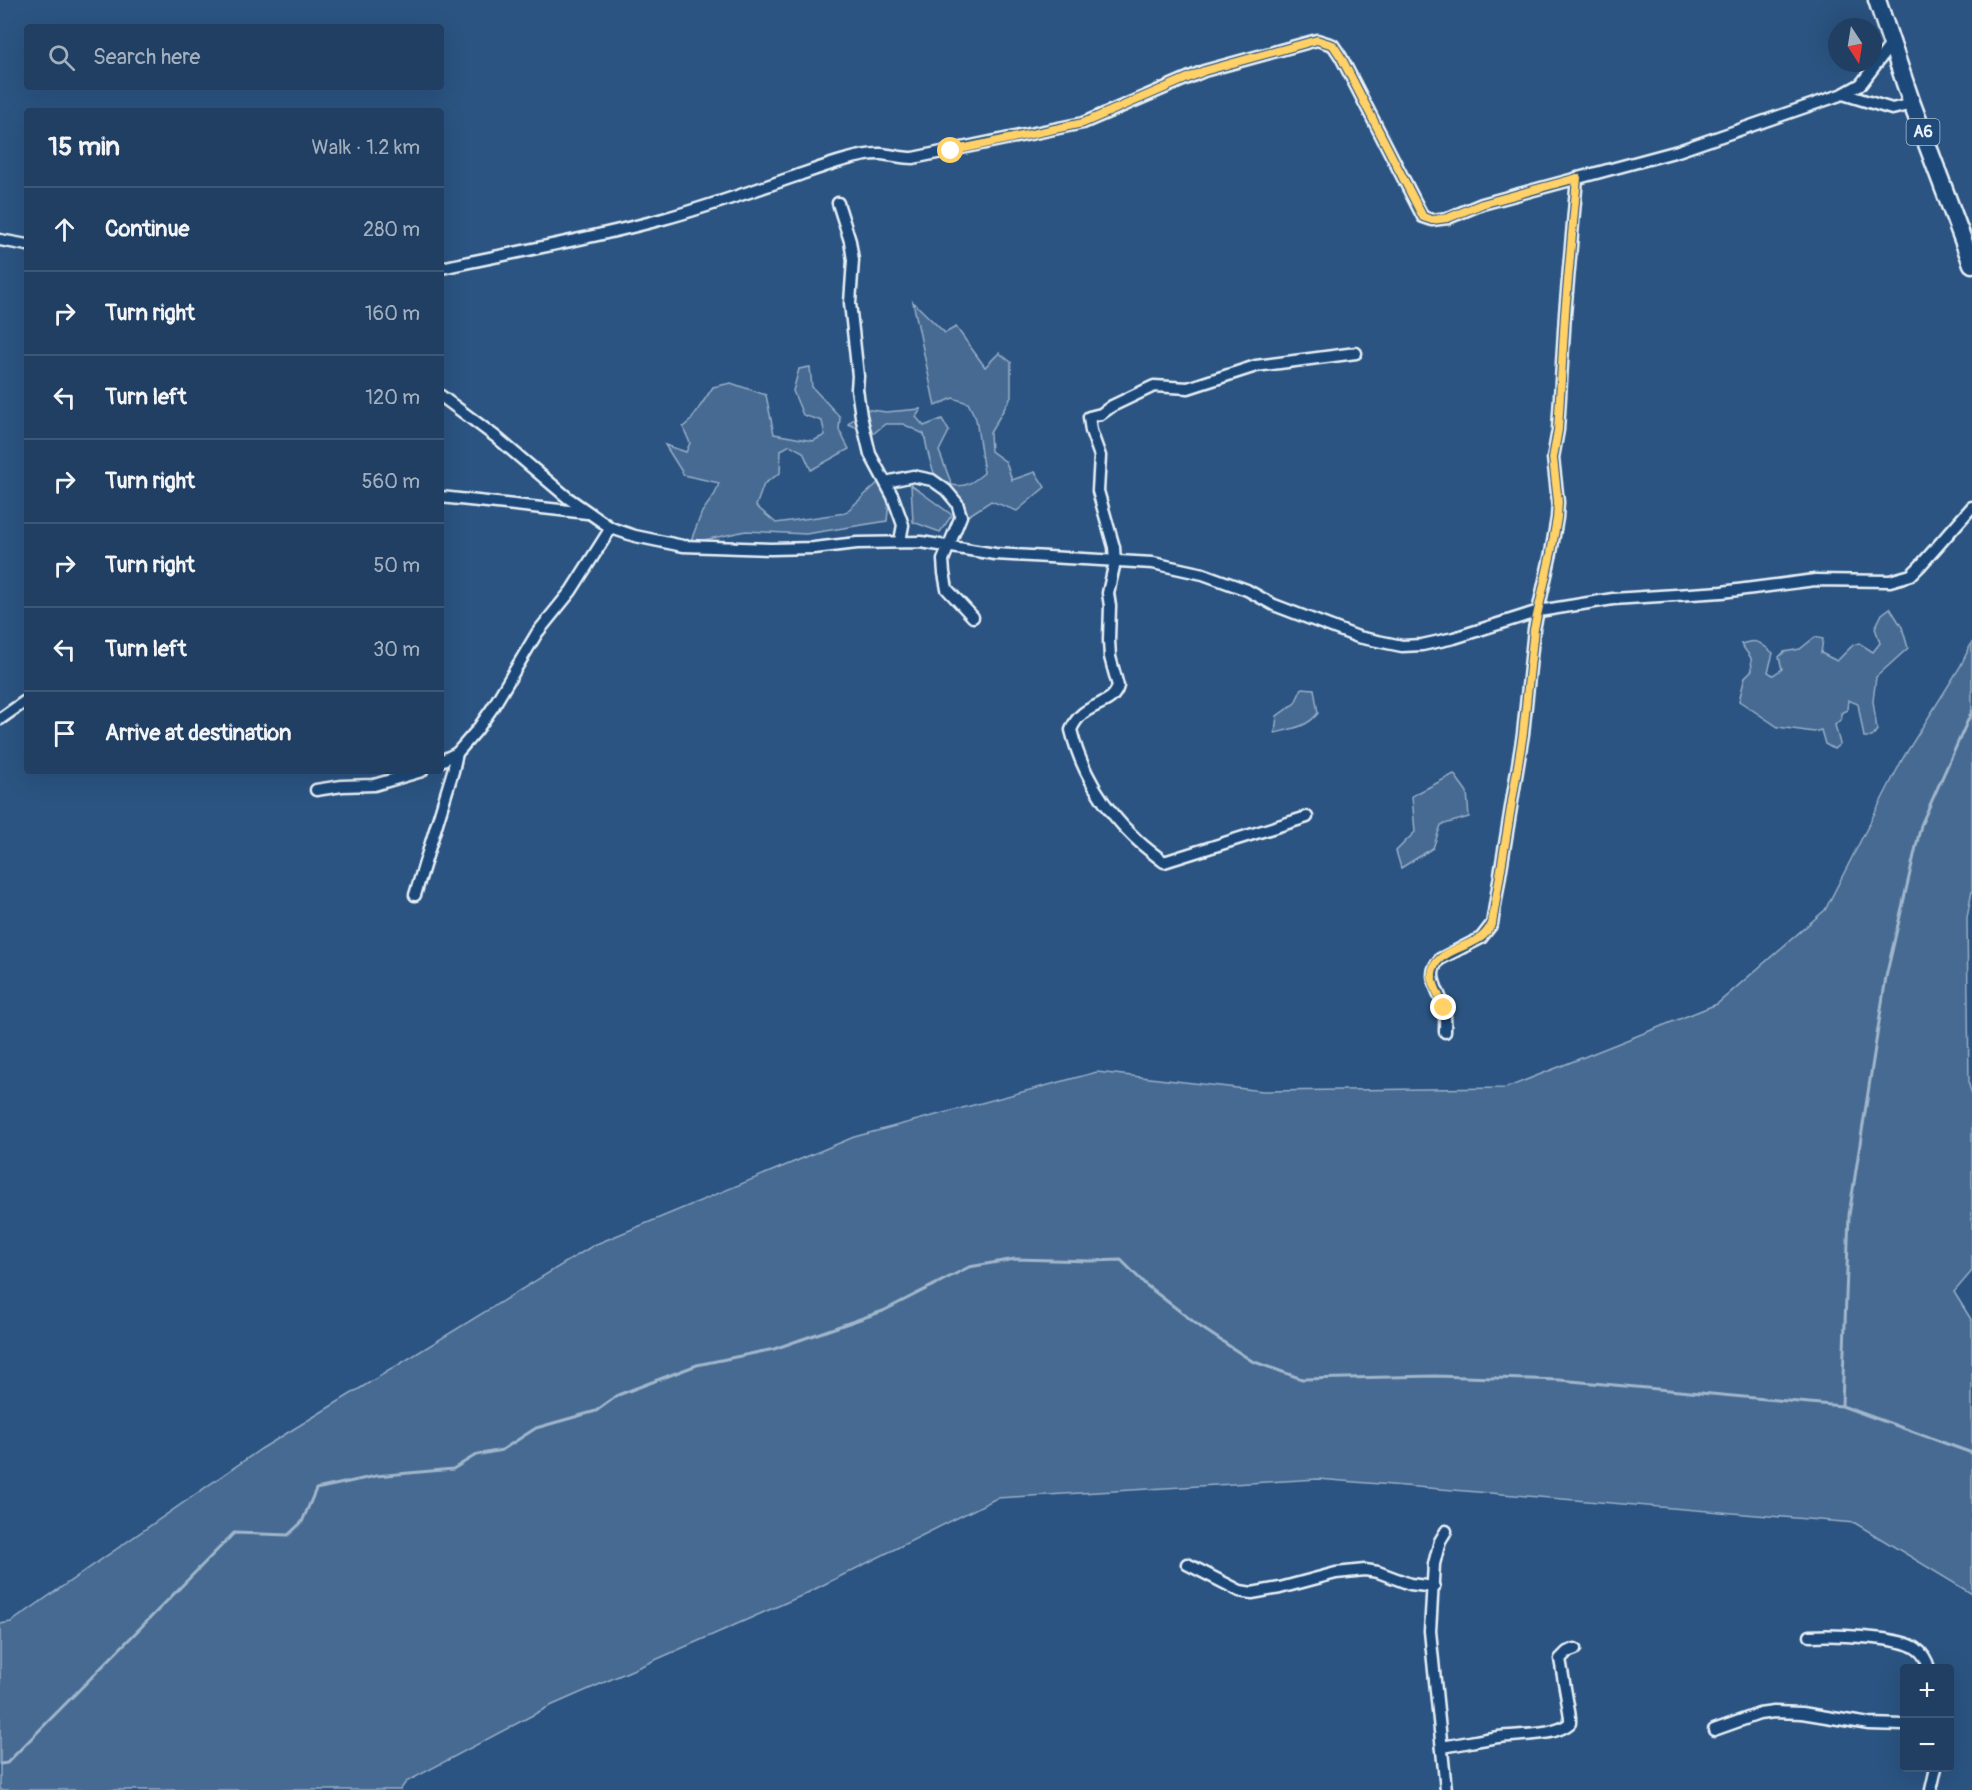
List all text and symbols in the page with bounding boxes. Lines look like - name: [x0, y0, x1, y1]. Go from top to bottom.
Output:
- north arrow: [1828, 18, 1882, 72]
- search box: [24, 24, 444, 90]
- icon: search: [45, 41, 78, 74]
- text: Search here: [93, 43, 200, 71]
- road number: A6: [1906, 119, 1940, 145]
- text: 15 min: [48, 131, 120, 163]
- text: Walk · 1.2 km: [312, 135, 420, 160]
- route start: [937, 137, 963, 163]
- icon: ahead: [48, 213, 81, 246]
- text: Continue: [105, 215, 189, 243]
- text: 280 m: [363, 217, 420, 242]
- icon: right: [48, 297, 81, 330]
- text: Turn right: [105, 299, 195, 327]
- text: 160 m: [365, 301, 420, 326]
- icon: left: [48, 381, 81, 414]
- text: Turn left: [105, 383, 187, 411]
- text: 120 m: [365, 385, 420, 410]
- icon: right: [48, 465, 81, 498]
- text: Turn right: [105, 467, 195, 495]
- text: 560 m: [362, 469, 420, 494]
- icon: right: [48, 549, 81, 582]
- text: Turn right: [105, 551, 195, 579]
- text: 50 m: [373, 553, 420, 578]
- icon: left: [48, 633, 81, 666]
- text: Turn left: [105, 635, 187, 663]
- text: 30 m: [373, 637, 420, 662]
- icon: arrive: [48, 717, 81, 750]
- text: Arrive at destination: [105, 719, 291, 747]
- route end: [1430, 994, 1456, 1020]
- map controls: [1900, 1664, 1954, 1772]
- button: +: [1900, 1664, 1954, 1718]
- button: −: [1900, 1718, 1954, 1772]

